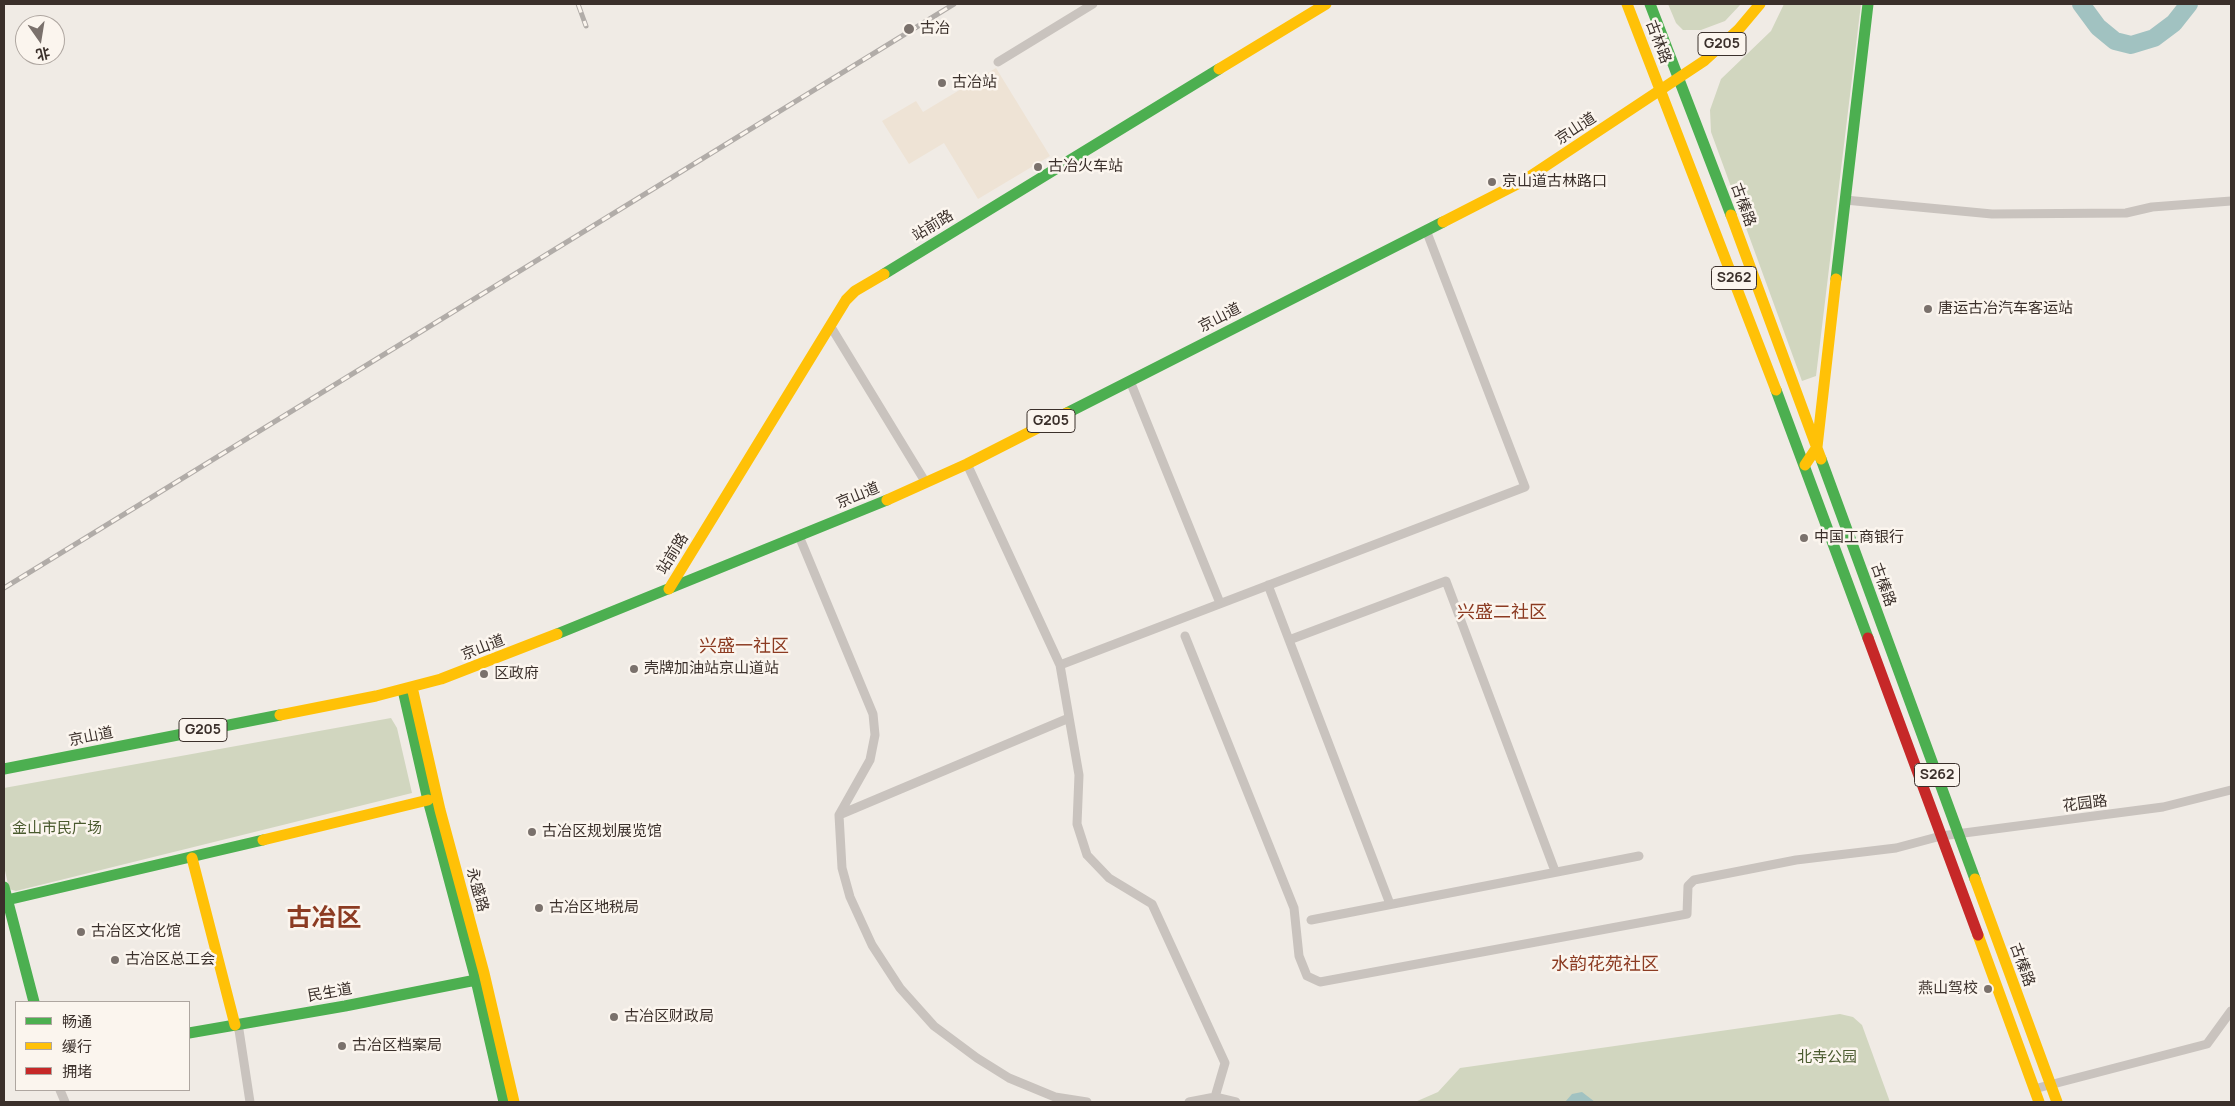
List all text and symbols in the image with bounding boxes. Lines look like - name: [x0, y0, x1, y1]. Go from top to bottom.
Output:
- north arrow: [15, 15, 65, 65]
- street label: 古林路: [1642, 18, 1674, 66]
- place label: 古冶: [920, 20, 950, 38]
- marker: 古冶: [902, 22, 916, 36]
- road number: G205: [1698, 33, 1746, 56]
- text: 北: [34, 43, 52, 65]
- place label: 古冶站: [952, 74, 997, 92]
- marker: 古冶站: [936, 77, 948, 89]
- street label: 京山道: [1552, 109, 1600, 149]
- place label: 古冶火车站: [1048, 158, 1123, 176]
- marker: 古冶火车站: [1032, 161, 1044, 173]
- place label: 京山道古林路口: [1502, 173, 1607, 191]
- marker: 京山道古林路口: [1486, 176, 1498, 188]
- street label: 古榛路: [1727, 181, 1759, 229]
- street label: 站前路: [909, 207, 957, 245]
- road number: S262: [1712, 266, 1756, 290]
- street label: 京山道: [1196, 300, 1244, 336]
- place label: 唐运古冶汽车客运站: [1938, 300, 2073, 318]
- marker: 唐运古冶汽车客运站: [1922, 303, 1934, 315]
- road number: G205: [1027, 410, 1075, 432]
- street label: 京山道: [834, 479, 882, 513]
- place label: 中国工商银行: [1814, 529, 1904, 547]
- street label: 站前路: [653, 530, 693, 578]
- marker: 中国工商银行: [1798, 532, 1810, 544]
- street label: 古榛路: [1867, 561, 1899, 609]
- district label: 兴盛二社区: [1457, 602, 1547, 624]
- street label: 京山道: [459, 632, 507, 664]
- district label: 兴盛一社区: [699, 636, 789, 658]
- place label: 壳牌加油站京山道站: [644, 660, 779, 678]
- marker: 壳牌加油站京山道站: [628, 663, 640, 675]
- place label: 区政府: [494, 665, 539, 683]
- marker: 区政府: [478, 668, 490, 680]
- road number: G205: [179, 718, 227, 742]
- street label: 京山道: [67, 724, 115, 750]
- road number: S262: [1914, 764, 1960, 786]
- street label: 花园路: [2062, 792, 2108, 816]
- park label: 金山市民广场: [12, 820, 102, 838]
- place label: 古冶区规划展览馆: [542, 823, 662, 841]
- marker: 古冶区规划展览馆: [526, 826, 538, 838]
- street label: 永盛路: [462, 866, 492, 914]
- place label: 古冶区地税局: [549, 899, 639, 917]
- marker: 古冶区地税局: [533, 902, 545, 914]
- district label: 古冶区: [287, 904, 361, 934]
- place label: 古冶区文化馆: [91, 923, 181, 941]
- marker: 古冶区文化馆: [75, 926, 87, 938]
- street label: 古榛路: [2006, 941, 2038, 989]
- place label: 古冶区总工会: [125, 951, 215, 969]
- marker: 古冶区总工会: [109, 954, 121, 966]
- district label: 水韵花苑社区: [1551, 954, 1659, 976]
- street label: 民生道: [306, 980, 354, 1006]
- place label: 燕山驾校: [1918, 980, 1978, 998]
- marker: 燕山驾校: [1982, 983, 1994, 995]
- legend: [15, 1001, 190, 1091]
- place label: 古冶区财政局: [624, 1008, 714, 1026]
- text: 畅通: [62, 1011, 92, 1032]
- marker: 古冶区财政局: [608, 1011, 620, 1023]
- text: 缓行: [62, 1036, 92, 1057]
- place label: 古冶区档案局: [352, 1037, 442, 1055]
- marker: 古冶区档案局: [336, 1040, 348, 1052]
- park label: 北寺公园: [1797, 1049, 1857, 1067]
- text: 拥堵: [62, 1061, 92, 1082]

